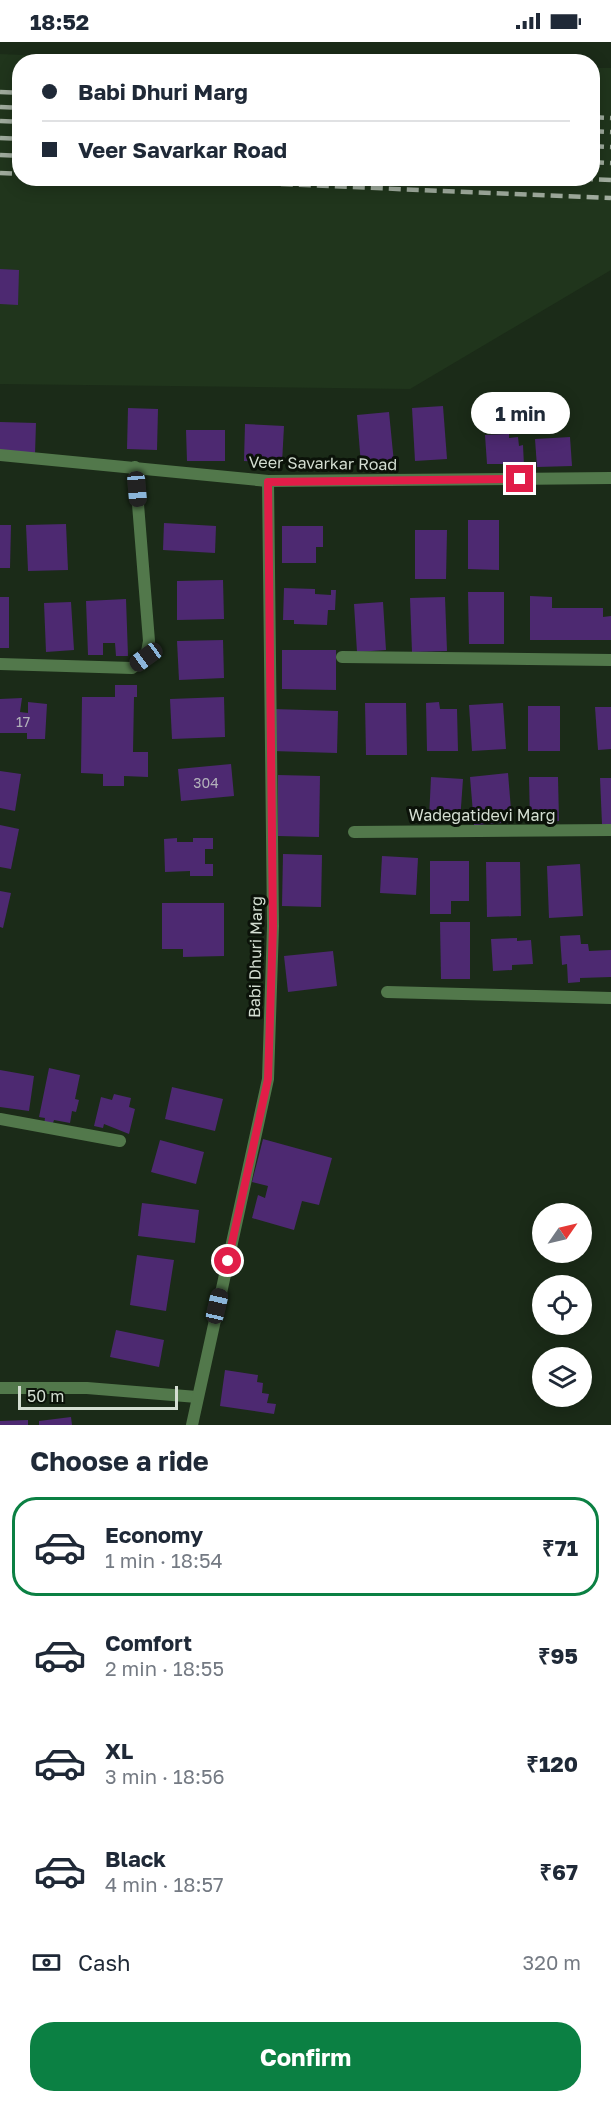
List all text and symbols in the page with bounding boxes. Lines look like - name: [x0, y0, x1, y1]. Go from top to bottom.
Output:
- text: 18:52: [30, 8, 89, 35]
- text: Babi Dhuri Marg: [78, 78, 248, 105]
- text: Veer Savarkar Road: [78, 136, 287, 163]
- callout: 1 min: [470, 392, 570, 434]
- text: 1 min: [495, 401, 546, 425]
- street label: Veer Savarkar Road: [249, 452, 397, 474]
- route end: [506, 465, 533, 492]
- car: [126, 470, 148, 508]
- car: [126, 639, 166, 675]
- house number: 17: [16, 713, 30, 730]
- house number: 304: [193, 774, 219, 791]
- street label: Wadegatidevi Marg: [408, 805, 556, 825]
- street label: Babi Dhuri Marg: [244, 896, 266, 1018]
- north arrow: [532, 1203, 592, 1263]
- map controls: [532, 1203, 592, 1407]
- route start: [214, 1247, 241, 1274]
- button: locate: [532, 1275, 592, 1335]
- car: [204, 1286, 230, 1326]
- button: layers: [532, 1347, 592, 1407]
- scale bar: [18, 1383, 178, 1410]
- text: 50 m: [27, 1386, 64, 1406]
- text: Choose a ride: [30, 1445, 209, 1477]
- icon: car: [33, 1520, 87, 1574]
- text: Economy: [105, 1521, 203, 1548]
- text: ₹71: [542, 1534, 578, 1561]
- text: 1 min · 18:54: [105, 1548, 223, 1572]
- icon: car: [33, 1628, 87, 1682]
- text: Comfort: [105, 1629, 192, 1656]
- text: ₹95: [538, 1642, 578, 1669]
- text: 2 min · 18:55: [105, 1656, 224, 1680]
- icon: car: [33, 1736, 87, 1790]
- text: XL: [105, 1737, 133, 1764]
- text: ₹120: [526, 1750, 578, 1777]
- text: 3 min · 18:56: [105, 1764, 225, 1788]
- icon: car: [33, 1844, 87, 1898]
- text: Black: [105, 1845, 166, 1872]
- text: ₹67: [539, 1858, 578, 1885]
- text: 4 min · 18:57: [105, 1872, 224, 1896]
- icon: cash: [30, 1946, 63, 1979]
- text: Cash: [78, 1949, 131, 1976]
- text: 320 m: [523, 1950, 581, 1974]
- button: Confirm: [30, 2022, 581, 2091]

